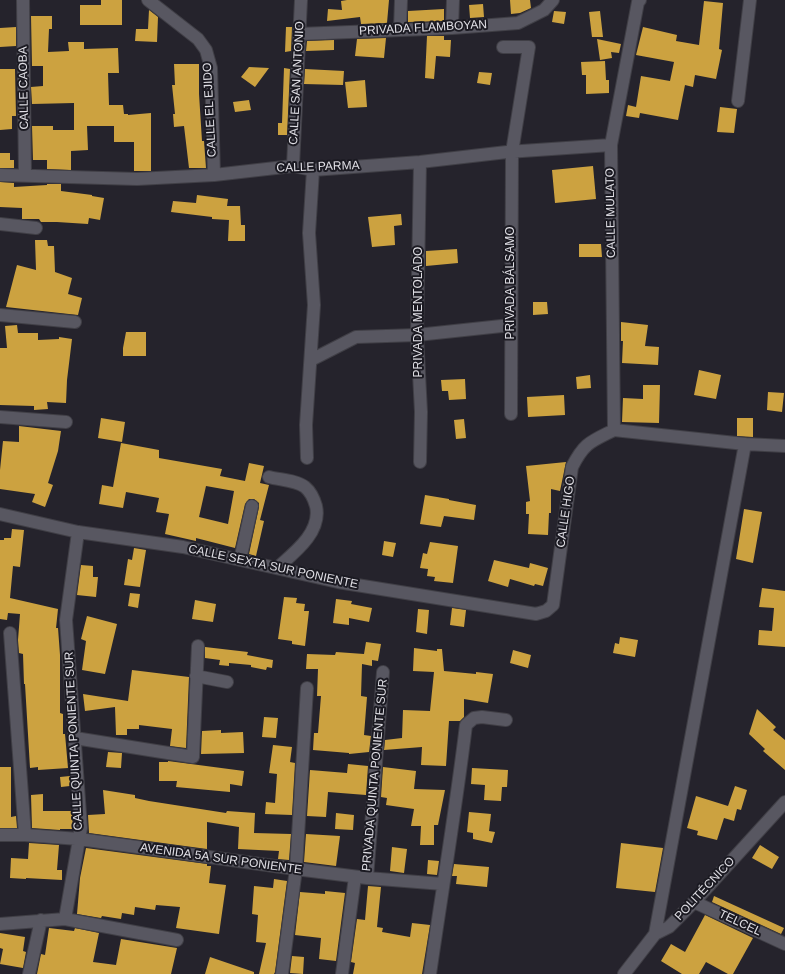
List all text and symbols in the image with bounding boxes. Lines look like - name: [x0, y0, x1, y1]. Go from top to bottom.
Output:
- street label: PRIVADA FLAMBOYAN: [359, 17, 487, 39]
- street label: CALLE SAN ANTONIO: [287, 21, 307, 145]
- street label: CALLE CAOBA: [16, 46, 32, 130]
- street label: CALLE EL EJIDO: [200, 62, 220, 158]
- street label: CALLE PARMA: [276, 158, 360, 176]
- street label: CALLE MULATO: [603, 168, 619, 258]
- street label: PRIVADA BÁLSAMO: [504, 226, 518, 340]
- street label: PRIVADA MENTOLADO: [412, 247, 426, 377]
- street label: CALLE HIGO: [554, 475, 578, 549]
- street label: CALLE SEXTA SUR PONIENTE: [187, 542, 359, 592]
- street label: CALLE QUINTA PONIENTE SUR: [62, 651, 86, 831]
- street label: PRIVADA QUINTA PONIENTE SUR: [359, 678, 391, 872]
- street label: AVENIDA 5A SUR PONIENTE: [139, 841, 303, 877]
- street label: POLITÉCNICO: [672, 854, 738, 924]
- street label: TELCEL: [716, 907, 764, 939]

